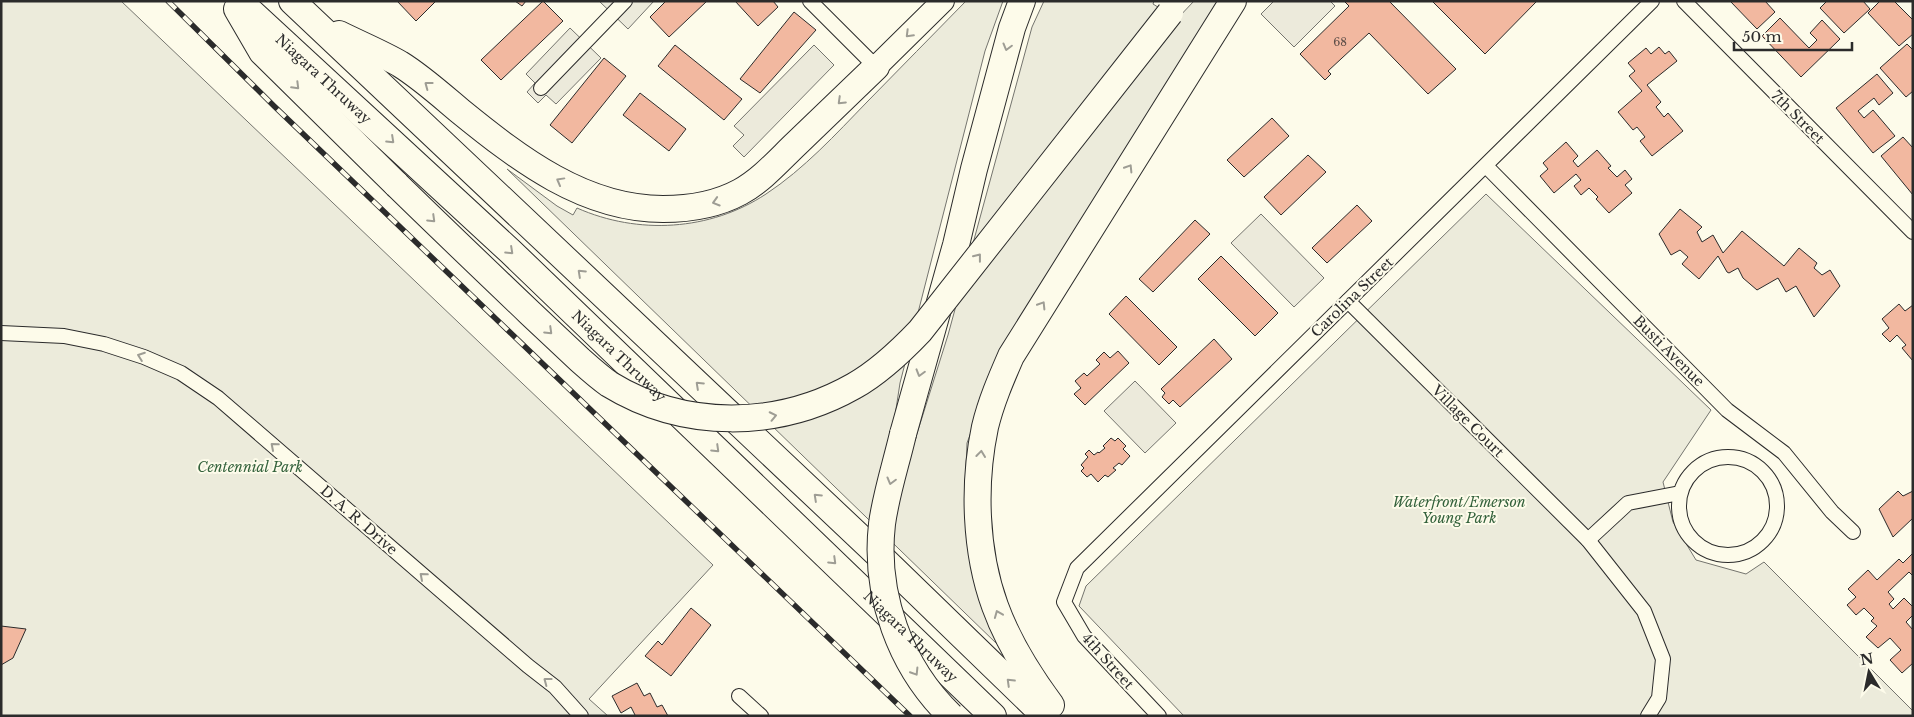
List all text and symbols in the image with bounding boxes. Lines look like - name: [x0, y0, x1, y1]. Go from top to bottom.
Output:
- scale bar: [1734, 20, 1852, 52]
- text: 50 m: [1742, 27, 1782, 46]
- one-way arrow: [906, 28, 915, 37]
- street label: Niagara Thruway: [272, 30, 375, 128]
- house number: 68: [1333, 35, 1347, 49]
- one-way arrow: [1002, 43, 1013, 52]
- one-way arrow: [290, 80, 299, 89]
- one-way arrow: [425, 83, 434, 91]
- street label: 7th Street: [1768, 87, 1829, 148]
- one-way arrow: [838, 95, 847, 104]
- one-way arrow: [386, 134, 395, 143]
- one-way arrow: [1122, 164, 1132, 173]
- one-way arrow: [556, 177, 565, 187]
- one-way arrow: [712, 196, 721, 206]
- one-way arrow: [426, 213, 435, 222]
- one-way arrow: [505, 245, 514, 254]
- street label: Carolina Street: [1307, 253, 1397, 341]
- one-way arrow: [973, 254, 981, 263]
- one-way arrow: [577, 270, 586, 279]
- one-way arrow: [1036, 302, 1046, 311]
- street label: Niagara Thruway: [568, 306, 670, 406]
- street label: Busti Avenue: [1630, 312, 1708, 390]
- one-way arrow: [544, 325, 553, 334]
- one-way arrow: [137, 352, 146, 362]
- one-way arrow: [915, 369, 926, 378]
- street label: Village Court: [1427, 380, 1508, 461]
- one-way arrow: [695, 382, 704, 391]
- one-way arrow: [768, 411, 777, 421]
- one-way arrow: [710, 443, 719, 452]
- one-way arrow: [271, 444, 280, 452]
- one-way arrow: [975, 450, 986, 458]
- park label: Centennial Park: [197, 458, 303, 476]
- one-way arrow: [886, 477, 897, 486]
- street label: D. A. R. Drive: [317, 482, 401, 558]
- park label: Waterfront/Emerson Young Park: [1392, 493, 1526, 527]
- one-way arrow: [813, 494, 822, 503]
- one-way arrow: [827, 555, 836, 564]
- one-way arrow: [420, 572, 429, 581]
- street label: Niagara Thruway: [860, 587, 962, 686]
- one-way arrow: [994, 610, 1004, 619]
- street label: 4th Street: [1078, 629, 1138, 693]
- north arrow: [1844, 647, 1894, 697]
- text: N: [1859, 649, 1875, 669]
- one-way arrow: [909, 666, 918, 675]
- one-way arrow: [544, 678, 553, 686]
- one-way arrow: [1006, 679, 1015, 688]

